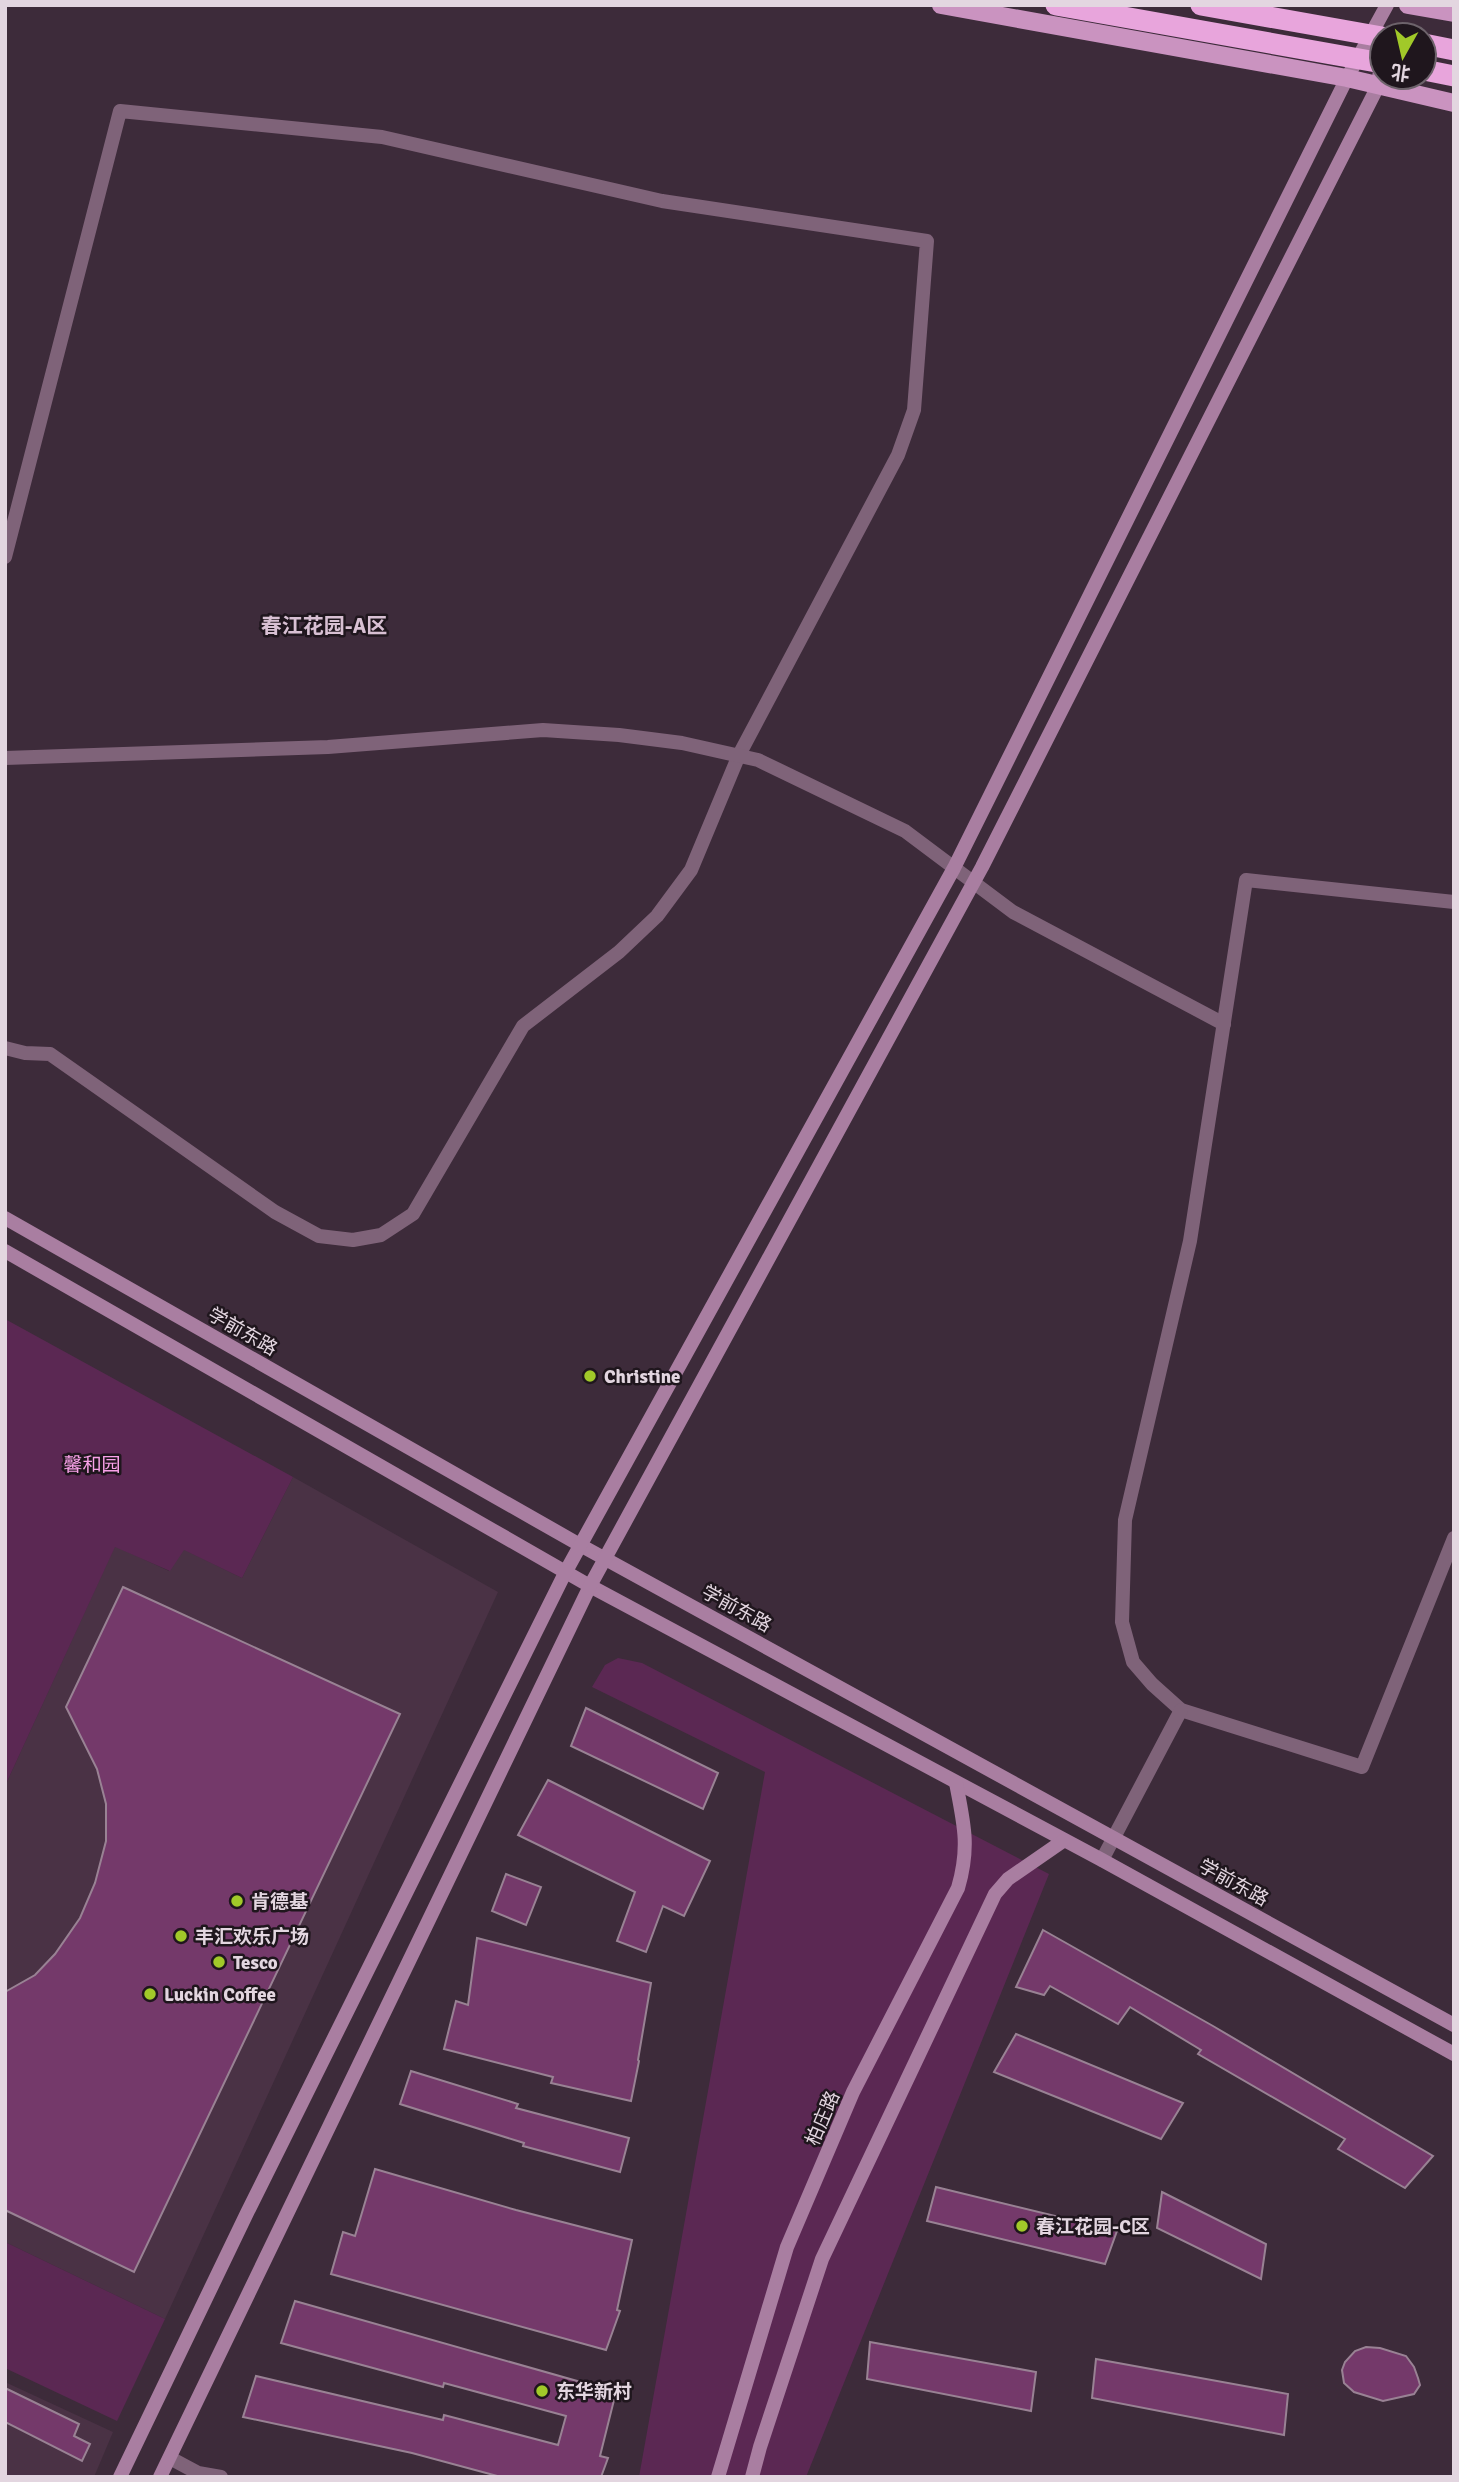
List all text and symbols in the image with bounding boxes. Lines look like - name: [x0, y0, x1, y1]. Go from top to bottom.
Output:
- north arrow: [1368, 21, 1438, 91]
- text: 北: [1390, 59, 1412, 85]
- district label: 春江花园-A区: [261, 613, 387, 639]
- street label: 学前东路: [204, 1302, 281, 1361]
- place label: Christine: [604, 1365, 681, 1389]
- marker: Christine: [582, 1368, 598, 1384]
- park label: 馨和园: [63, 1453, 121, 1477]
- street label: 学前东路: [697, 1580, 776, 1638]
- street label: 学前东路: [1194, 1854, 1273, 1912]
- place label: 肯德基: [251, 1890, 309, 1914]
- marker: 肯德基: [229, 1893, 245, 1909]
- place label: 丰汇欢乐广场: [195, 1925, 309, 1949]
- marker: 丰汇欢乐广场: [173, 1928, 189, 1944]
- place label: Tesco: [233, 1951, 278, 1975]
- marker: Tesco: [211, 1954, 227, 1970]
- place label: Luckin Coffee: [164, 1983, 276, 2007]
- marker: Luckin Coffee: [142, 1986, 158, 2002]
- street label: 柏庄路: [801, 2087, 845, 2149]
- place label: 春江花园-C区: [1036, 2215, 1150, 2239]
- marker: 春江花园-C区: [1014, 2218, 1030, 2234]
- place label: 东华新村: [556, 2380, 632, 2404]
- marker: 东华新村: [534, 2383, 550, 2399]

